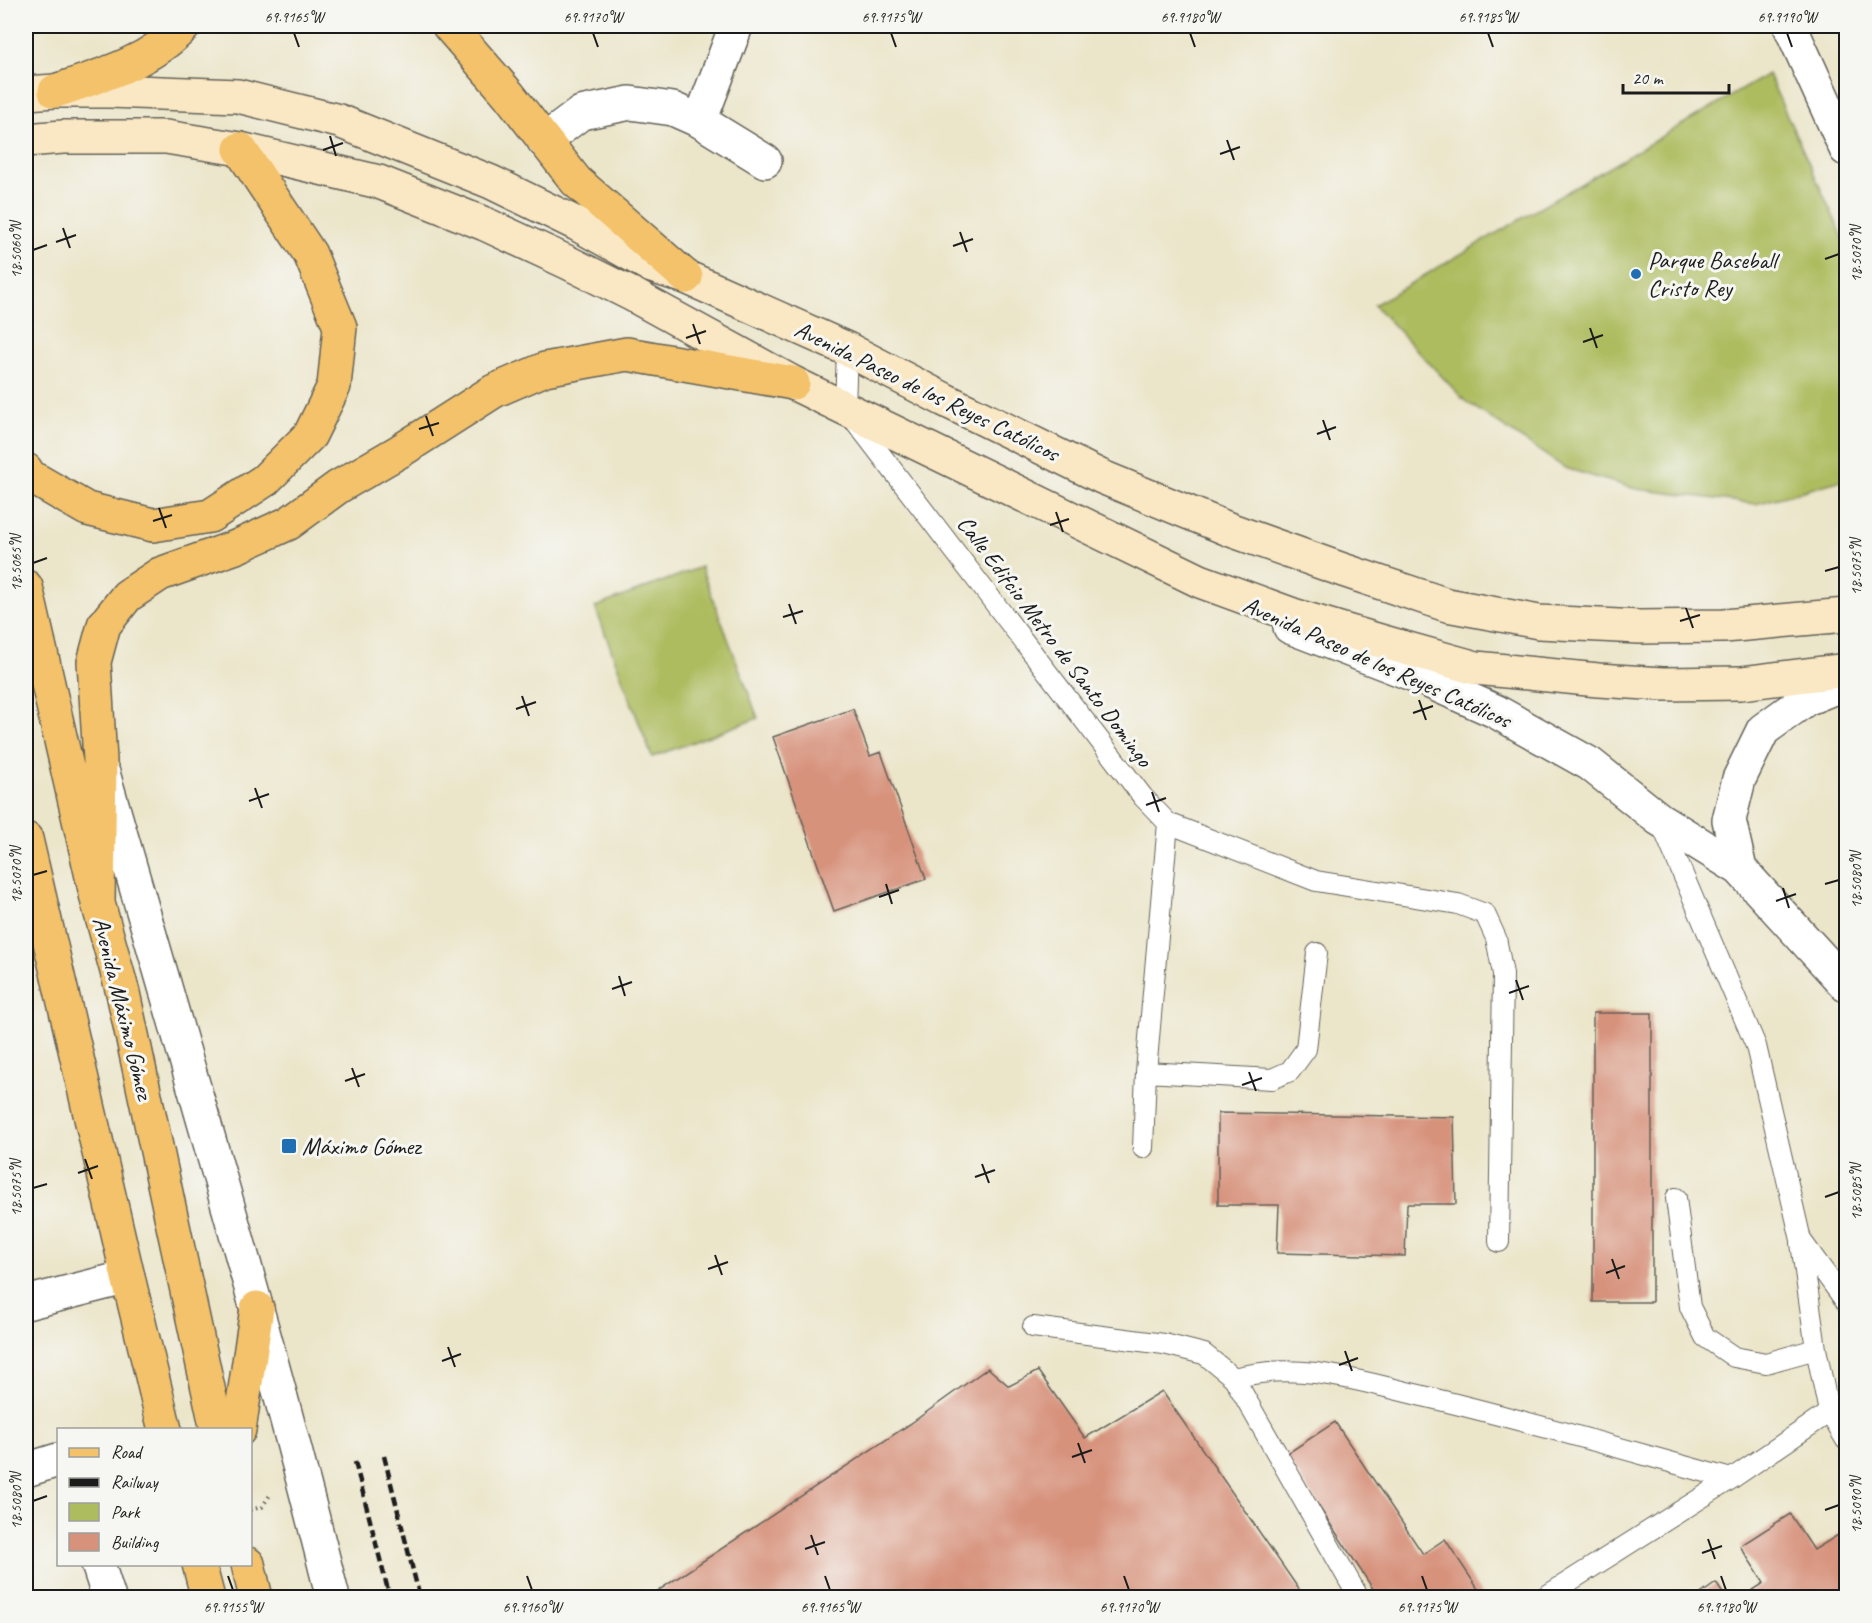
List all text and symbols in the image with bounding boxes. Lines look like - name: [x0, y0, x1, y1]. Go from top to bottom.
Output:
- text: 69.9165°W: [265, 8, 326, 27]
- text: 69.9170°W: [564, 8, 625, 27]
- text: 69.9175°W: [862, 8, 923, 27]
- text: 69.9180°W: [1161, 8, 1222, 27]
- text: 69.9185°W: [1459, 8, 1520, 27]
- text: 69.9190°W: [1758, 8, 1819, 27]
- scale bar: [1623, 57, 1730, 95]
- text: 20 m: [1632, 67, 1665, 89]
- text: 18.5060°N: [7, 219, 26, 278]
- text: 18.5070°N: [1847, 223, 1866, 282]
- place label: Parque Baseball Cristo Rey: [1648, 245, 1780, 303]
- marker: Parque Baseball Cristo Rey: [1629, 267, 1643, 281]
- street label: Avenida Paseo de los Reyes Católicos: [790, 314, 1066, 469]
- street label: Calle Edifcio Metro de Santo Domingo: [951, 509, 1160, 774]
- text: 18.5065°N: [7, 532, 26, 591]
- text: 18.5075°N: [1847, 536, 1866, 595]
- street label: Avenida Paseo de los Reyes Católicos: [1238, 589, 1517, 735]
- text: 18.5070°N: [7, 844, 26, 903]
- text: 18.5080°N: [1847, 849, 1866, 908]
- street label: Avenida Máximo Gómez: [86, 914, 161, 1105]
- place label: Máximo Gómez: [302, 1131, 423, 1161]
- marker: Máximo Gómez: [280, 1137, 298, 1155]
- text: 18.5075°N: [7, 1157, 26, 1216]
- text: 18.5085°N: [1847, 1161, 1866, 1220]
- legend: [57, 1428, 252, 1566]
- text: Road: [111, 1441, 144, 1463]
- text: 18.5080°N: [7, 1470, 26, 1529]
- text: Railway: [111, 1471, 159, 1493]
- text: 18.5090°N: [1847, 1474, 1866, 1533]
- text: Park: [111, 1501, 141, 1523]
- text: Building: [111, 1531, 160, 1553]
- text: 69.9155°W: [204, 1598, 265, 1617]
- text: 69.9160°W: [503, 1598, 564, 1617]
- text: 69.9165°W: [801, 1598, 862, 1617]
- text: 69.9170°W: [1100, 1598, 1161, 1617]
- text: 69.9175°W: [1398, 1598, 1459, 1617]
- text: 69.9180°W: [1697, 1598, 1758, 1617]

